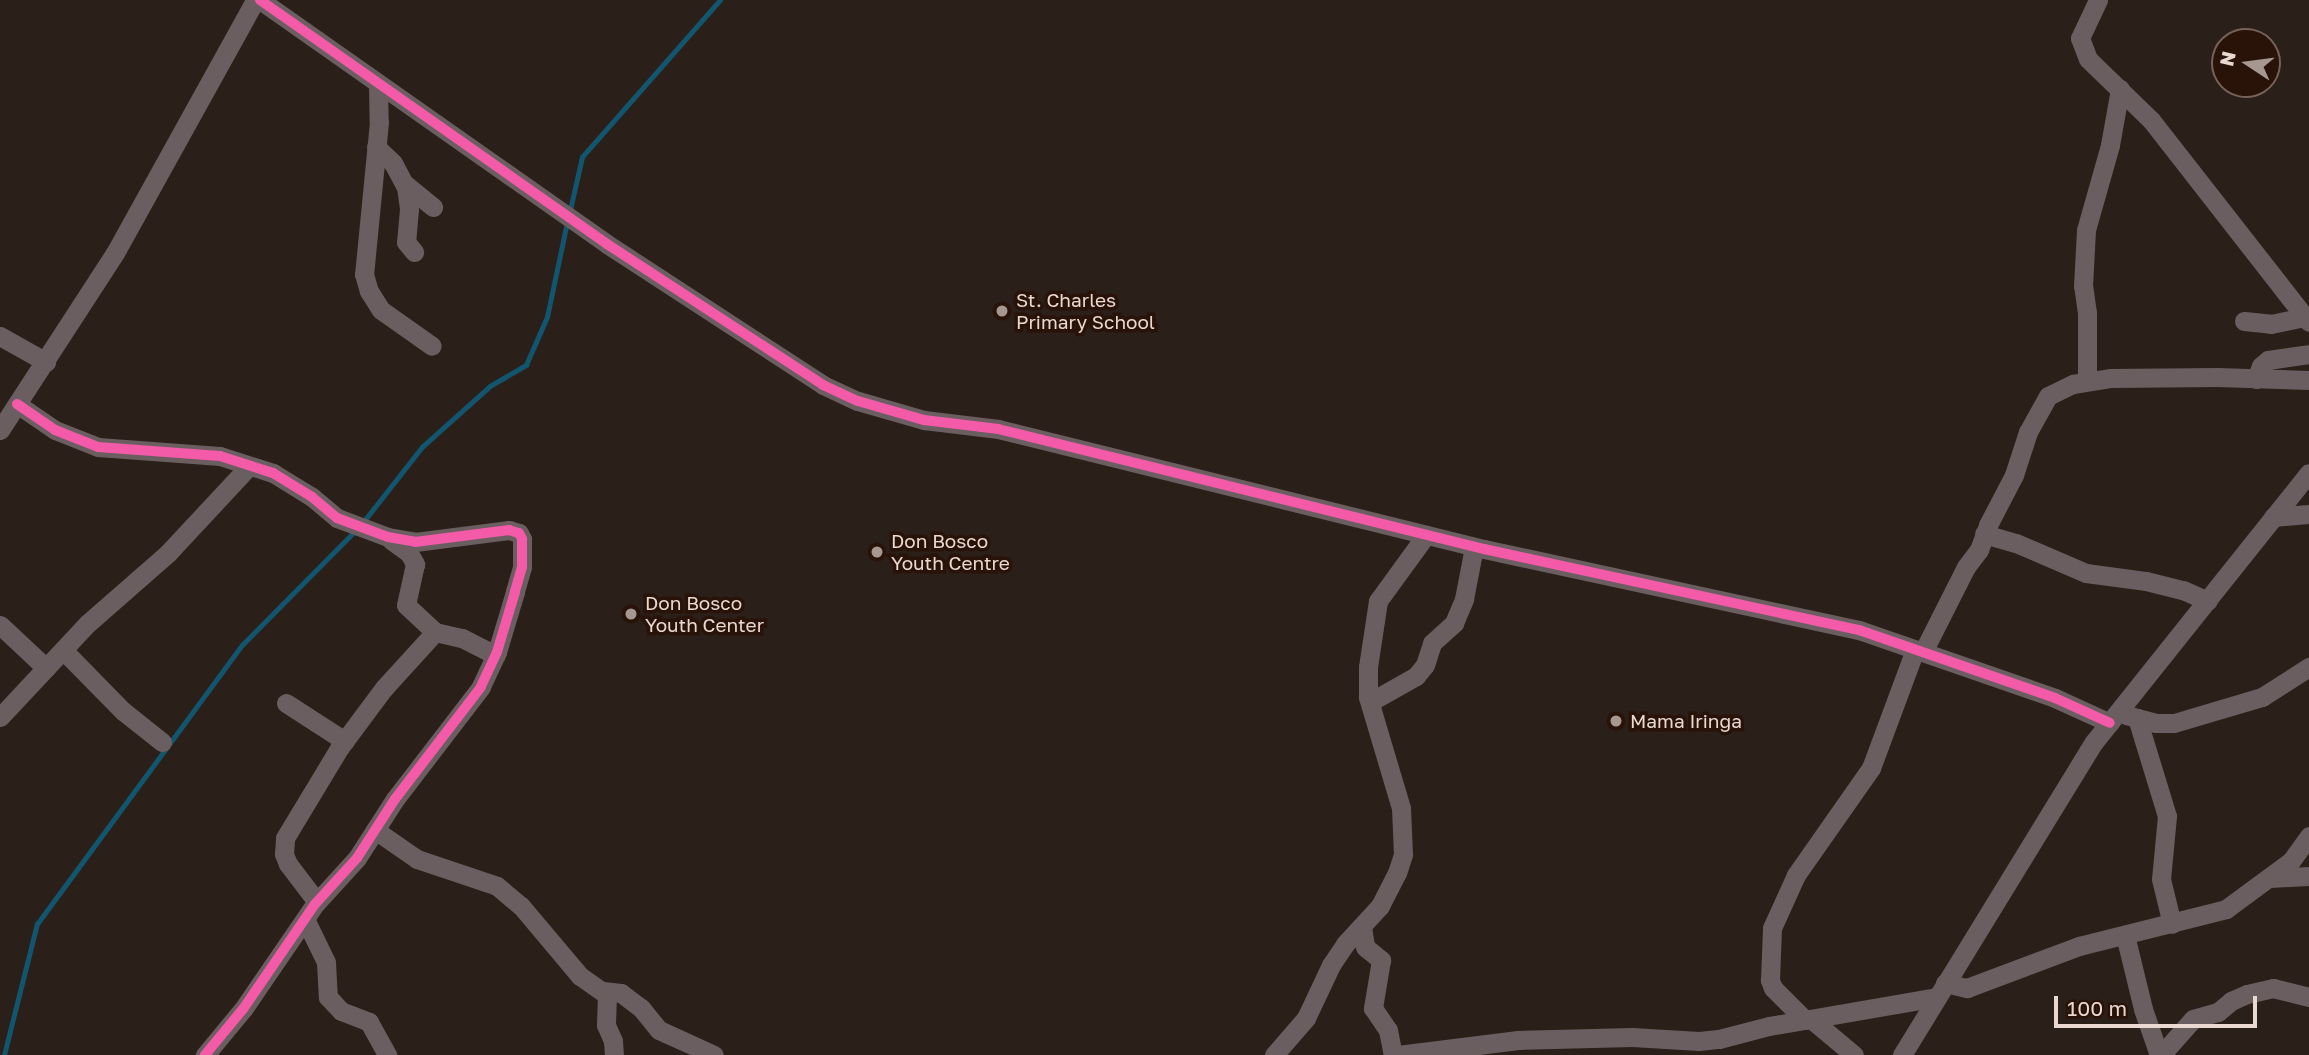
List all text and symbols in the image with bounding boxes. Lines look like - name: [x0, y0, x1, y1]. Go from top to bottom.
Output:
- north arrow: [2211, 28, 2281, 98]
- text: N: [2214, 49, 2240, 68]
- place label: St. Charles Primary School: [1016, 289, 1155, 333]
- marker: St. Charles Primary School: [994, 303, 1010, 319]
- place label: Don Bosco Youth Centre: [891, 530, 1010, 574]
- marker: Don Bosco Youth Centre: [869, 544, 885, 560]
- place label: Don Bosco Youth Center: [645, 592, 764, 636]
- marker: Don Bosco Youth Center: [623, 606, 639, 622]
- place label: Mama Iringa: [1630, 710, 1742, 732]
- marker: Mama Iringa: [1608, 713, 1624, 729]
- scale bar: [2057, 982, 2260, 1026]
- text: 100 m: [2067, 995, 2127, 1021]

